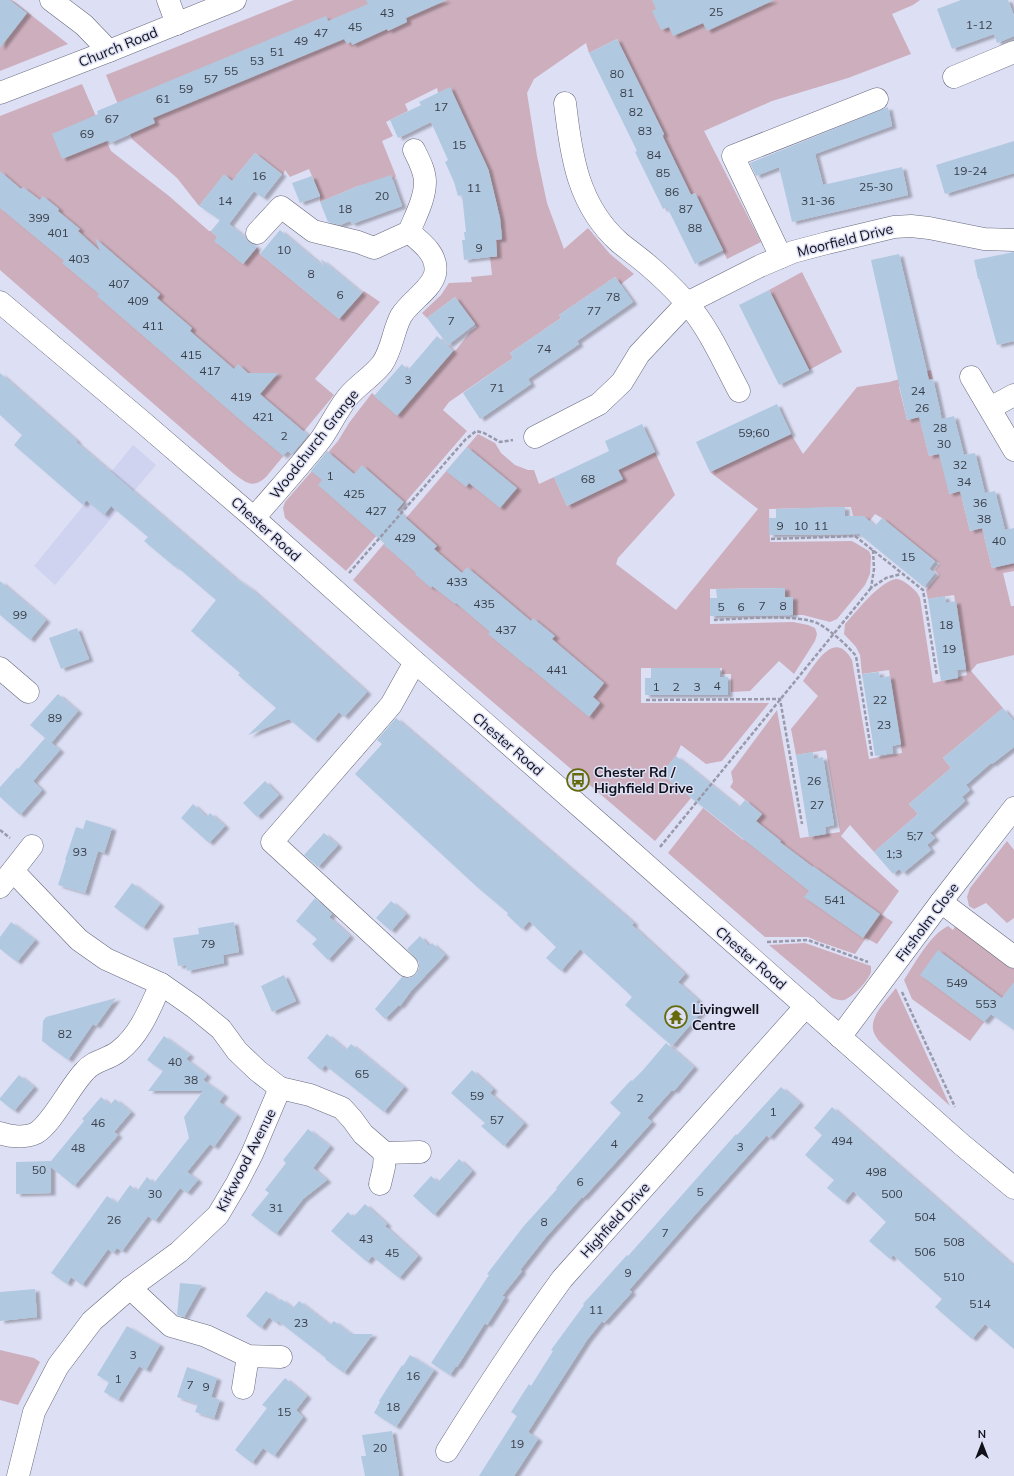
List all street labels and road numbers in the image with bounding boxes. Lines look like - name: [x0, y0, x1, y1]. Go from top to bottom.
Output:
- street label: Church Road: [76, 23, 160, 71]
- street label: Moorfield Drive: [795, 219, 895, 261]
- street label: Woodchurch Grange: [266, 386, 362, 502]
- street label: Chester Road: [227, 493, 305, 565]
- street label: Chester Road: [469, 708, 547, 780]
- street label: Firsholm Close: [891, 879, 963, 965]
- street label: Chester Road: [712, 922, 790, 994]
- street label: Kirkwood Avenue: [212, 1106, 280, 1214]
- street label: Highfield Drive: [576, 1178, 654, 1262]

